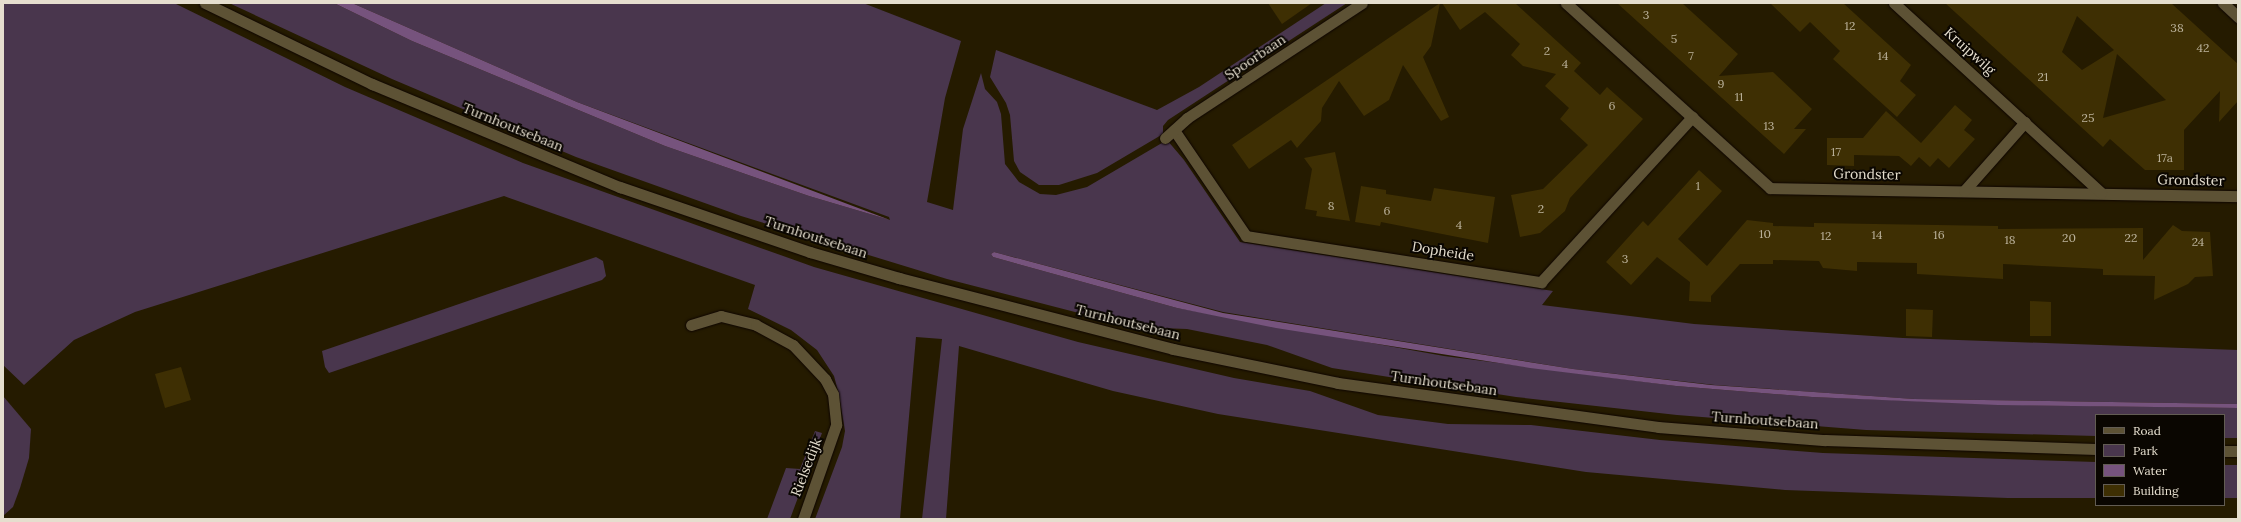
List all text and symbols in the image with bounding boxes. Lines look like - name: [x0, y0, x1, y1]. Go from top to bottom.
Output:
- house number: 3: [1643, 8, 1649, 22]
- house number: 12: [1845, 19, 1855, 33]
- house number: 38: [2170, 21, 2184, 35]
- street label: Kruipwilg: [1941, 24, 1999, 78]
- street label: Spoorbaan: [1221, 31, 1289, 83]
- house number: 5: [1671, 32, 1677, 46]
- house number: 42: [2197, 41, 2209, 55]
- house number: 2: [1544, 44, 1550, 58]
- house number: 7: [1688, 49, 1694, 63]
- house number: 14: [1878, 49, 1888, 63]
- house number: 4: [1562, 57, 1568, 71]
- house number: 21: [2038, 70, 2048, 84]
- house number: 9: [1718, 77, 1724, 91]
- house number: 11: [1735, 90, 1743, 104]
- street label: Turnhoutsebaan: [460, 99, 566, 155]
- house number: 6: [1609, 99, 1615, 113]
- house number: 25: [2082, 111, 2094, 125]
- house number: 13: [1763, 119, 1775, 133]
- house number: 17: [1831, 145, 1841, 159]
- house number: 17a: [2157, 151, 2173, 165]
- street label: Grondster: [1833, 165, 1901, 183]
- street label: Grondster: [2157, 171, 2225, 189]
- house number: 1: [1696, 179, 1700, 193]
- house number: 8: [1328, 199, 1334, 213]
- house number: 2: [1538, 202, 1544, 216]
- house number: 6: [1384, 204, 1390, 218]
- street label: Turnhoutsebaan: [762, 212, 870, 262]
- house number: 4: [1456, 218, 1462, 232]
- house number: 10: [1759, 227, 1771, 241]
- house number: 14: [1872, 228, 1882, 242]
- house number: 16: [1933, 228, 1945, 242]
- house number: 12: [1821, 229, 1831, 243]
- house number: 20: [2062, 231, 2076, 245]
- house number: 22: [2125, 231, 2137, 245]
- house number: 18: [2004, 233, 2016, 247]
- house number: 24: [2192, 235, 2204, 249]
- street label: Dopheide: [1411, 238, 1475, 264]
- house number: 3: [1622, 252, 1628, 266]
- street label: Turnhoutsebaan: [1074, 301, 1182, 343]
- street label: Turnhoutsebaan: [1390, 367, 1498, 399]
- street label: Turnhoutsebaan: [1711, 408, 1819, 432]
- legend: [2095, 414, 2225, 506]
- text: Road: [2133, 423, 2161, 438]
- street label: Rielsedijk: [787, 435, 825, 499]
- text: Park: [2133, 443, 2158, 458]
- text: Water: [2133, 463, 2167, 478]
- text: Building: [2133, 483, 2179, 498]

